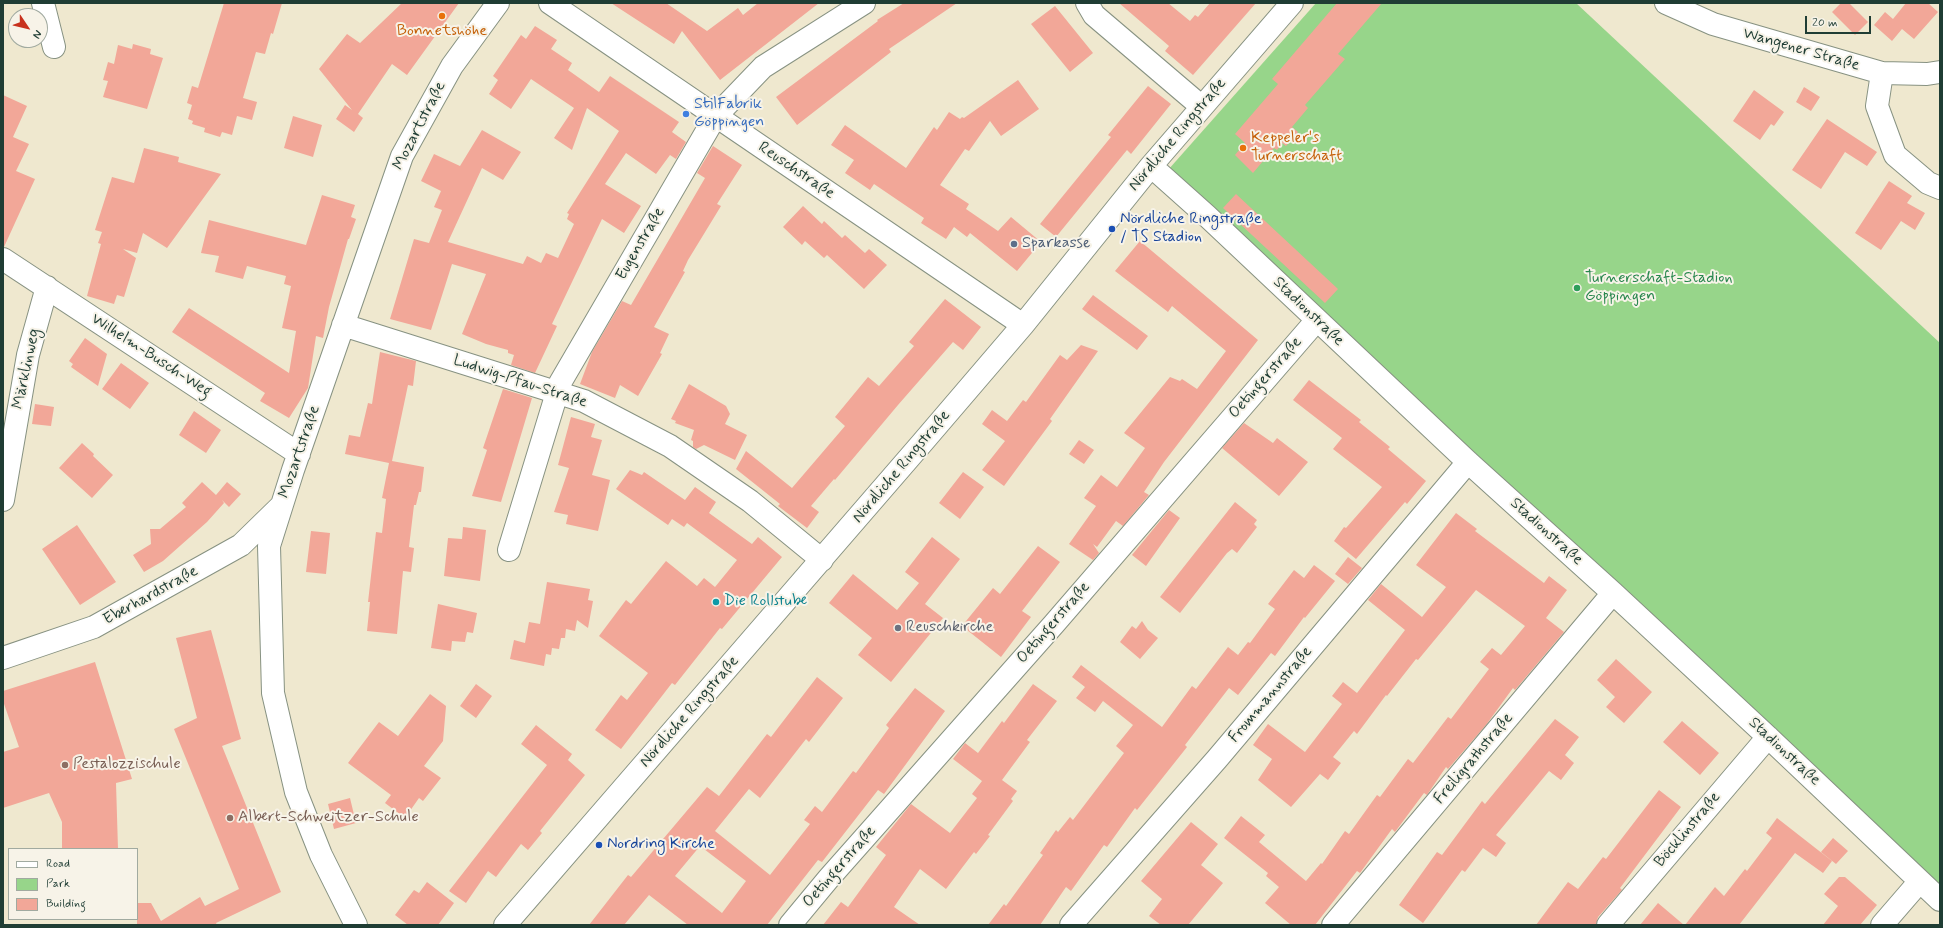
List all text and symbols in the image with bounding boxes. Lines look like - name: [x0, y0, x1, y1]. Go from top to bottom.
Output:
- north arrow: [8, 8, 48, 48]
- scale bar: [1807, 8, 1873, 34]
- marker: Bonnetshöhe: [437, 11, 447, 21]
- text: 20 m: [1812, 15, 1838, 31]
- place label: Bonnetshöhe: [397, 22, 487, 42]
- street label: Wangener Straße: [1740, 24, 1862, 76]
- text: N: [29, 27, 45, 41]
- street label: Nördliche Ringstraße: [1125, 75, 1231, 195]
- street label: Mozartstraße: [389, 78, 451, 174]
- place label: StilFabrik Göppingen: [694, 95, 764, 133]
- marker: StilFabrik Göppingen: [681, 109, 691, 119]
- place label: Keppeler's Turnerschaft: [1251, 129, 1342, 167]
- street label: Reuschstraße: [754, 138, 838, 204]
- marker: Keppeler's Turnerschaft: [1238, 143, 1248, 153]
- street label: Eugenstraße: [612, 204, 670, 284]
- place label: Nördliche Ringstraße / TS Stadion: [1120, 210, 1262, 248]
- marker: Nördliche Ringstraße / TS Stadion: [1107, 224, 1117, 234]
- place label: Sparkasse: [1022, 234, 1090, 254]
- marker: Sparkasse: [1009, 239, 1019, 249]
- place label: Turnerschaft-Stadion Göppingen: [1585, 269, 1732, 307]
- street label: Stadionstraße: [1268, 273, 1348, 351]
- marker: Turnerschaft-Stadion Göppingen: [1572, 283, 1582, 293]
- street label: Wilhelm-Busch-Weg: [87, 310, 215, 402]
- street label: Märklinweg: [9, 327, 45, 411]
- street label: Oetingerstraße: [1225, 333, 1307, 423]
- street label: Ludwig-Pfau-Straße: [451, 351, 589, 413]
- street label: Mozartstraße: [275, 403, 325, 501]
- street label: Nördliche Ringstraße: [849, 407, 955, 527]
- street label: Stadionstraße: [1505, 494, 1587, 570]
- street label: Eberhardstraße: [100, 562, 202, 630]
- street label: Oetingerstraße: [1013, 578, 1095, 668]
- place label: Die Rollstube: [724, 592, 807, 612]
- marker: Die Rollstube: [711, 597, 721, 607]
- place label: Reuschkirche: [906, 618, 993, 638]
- marker: Reuschkirche: [893, 623, 903, 633]
- street label: Frommannstraße: [1225, 643, 1317, 747]
- street label: Nördliche Ringstraße: [636, 652, 744, 772]
- street label: Freiligrathstraße: [1430, 709, 1518, 809]
- street label: Stadionstraße: [1744, 714, 1824, 790]
- place label: Pestalozzischule: [73, 755, 181, 775]
- marker: Pestalozzischule: [60, 760, 70, 770]
- street label: Böcklinstraße: [1651, 788, 1725, 872]
- place label: Albert-Schweitzer-Schule: [238, 808, 419, 828]
- marker: Albert-Schweitzer-Schule: [225, 813, 235, 823]
- street label: Oetingerstraße: [799, 822, 881, 912]
- place label: Nordring Kirche: [607, 835, 715, 855]
- marker: Nordring Kirche: [594, 840, 604, 850]
- legend: [8, 848, 138, 920]
- text: Road: [46, 856, 70, 872]
- text: Park: [46, 876, 70, 892]
- text: Building: [46, 896, 86, 912]

